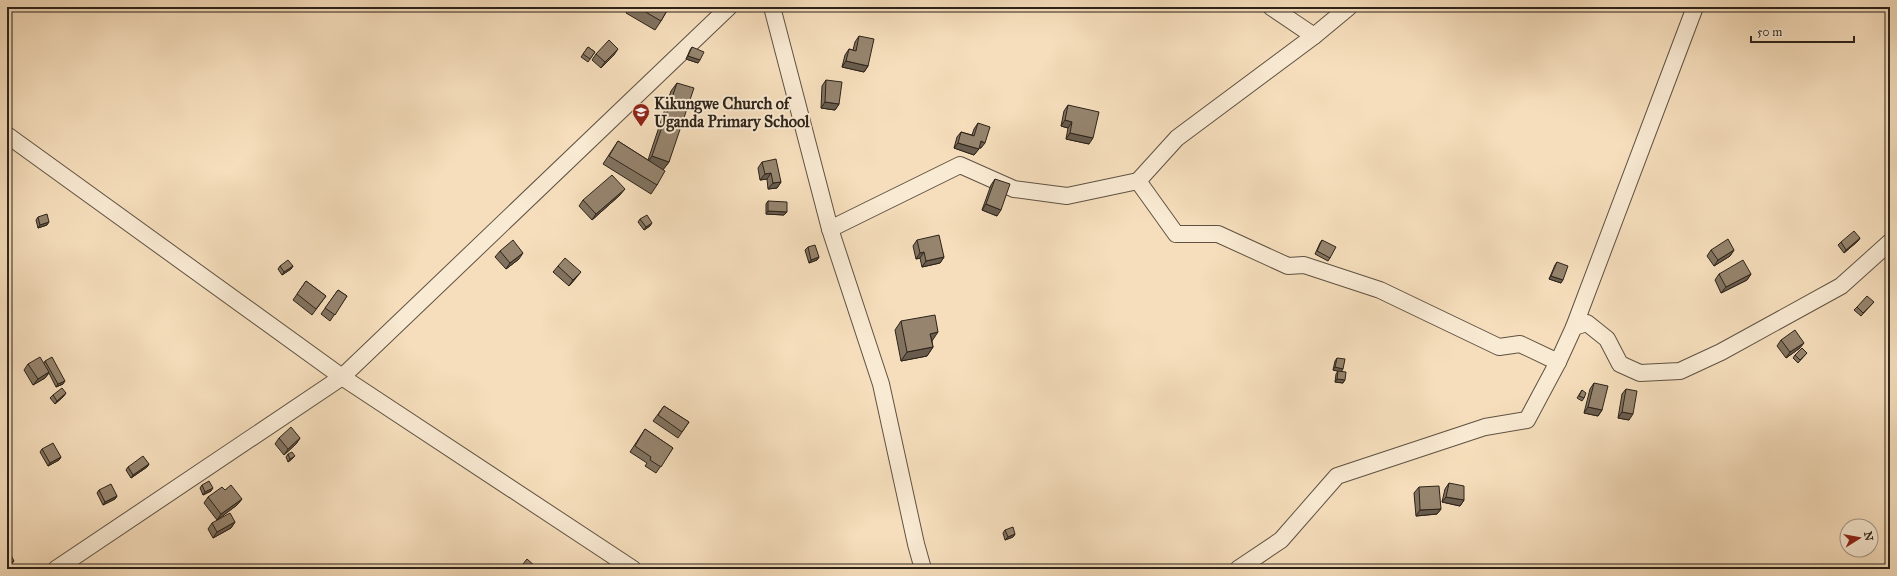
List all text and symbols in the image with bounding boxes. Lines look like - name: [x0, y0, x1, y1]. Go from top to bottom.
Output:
- scale bar: [1751, 18, 1854, 44]
- text: 50 m: [1757, 25, 1782, 39]
- place label: Kikungwe Church of Uganda Primary School: [654, 94, 810, 132]
- school or university icon: Kikungwe Church of Uganda Primary School: [631, 102, 651, 127]
- north arrow: [1839, 518, 1879, 558]
- text: N: [1861, 530, 1876, 543]

